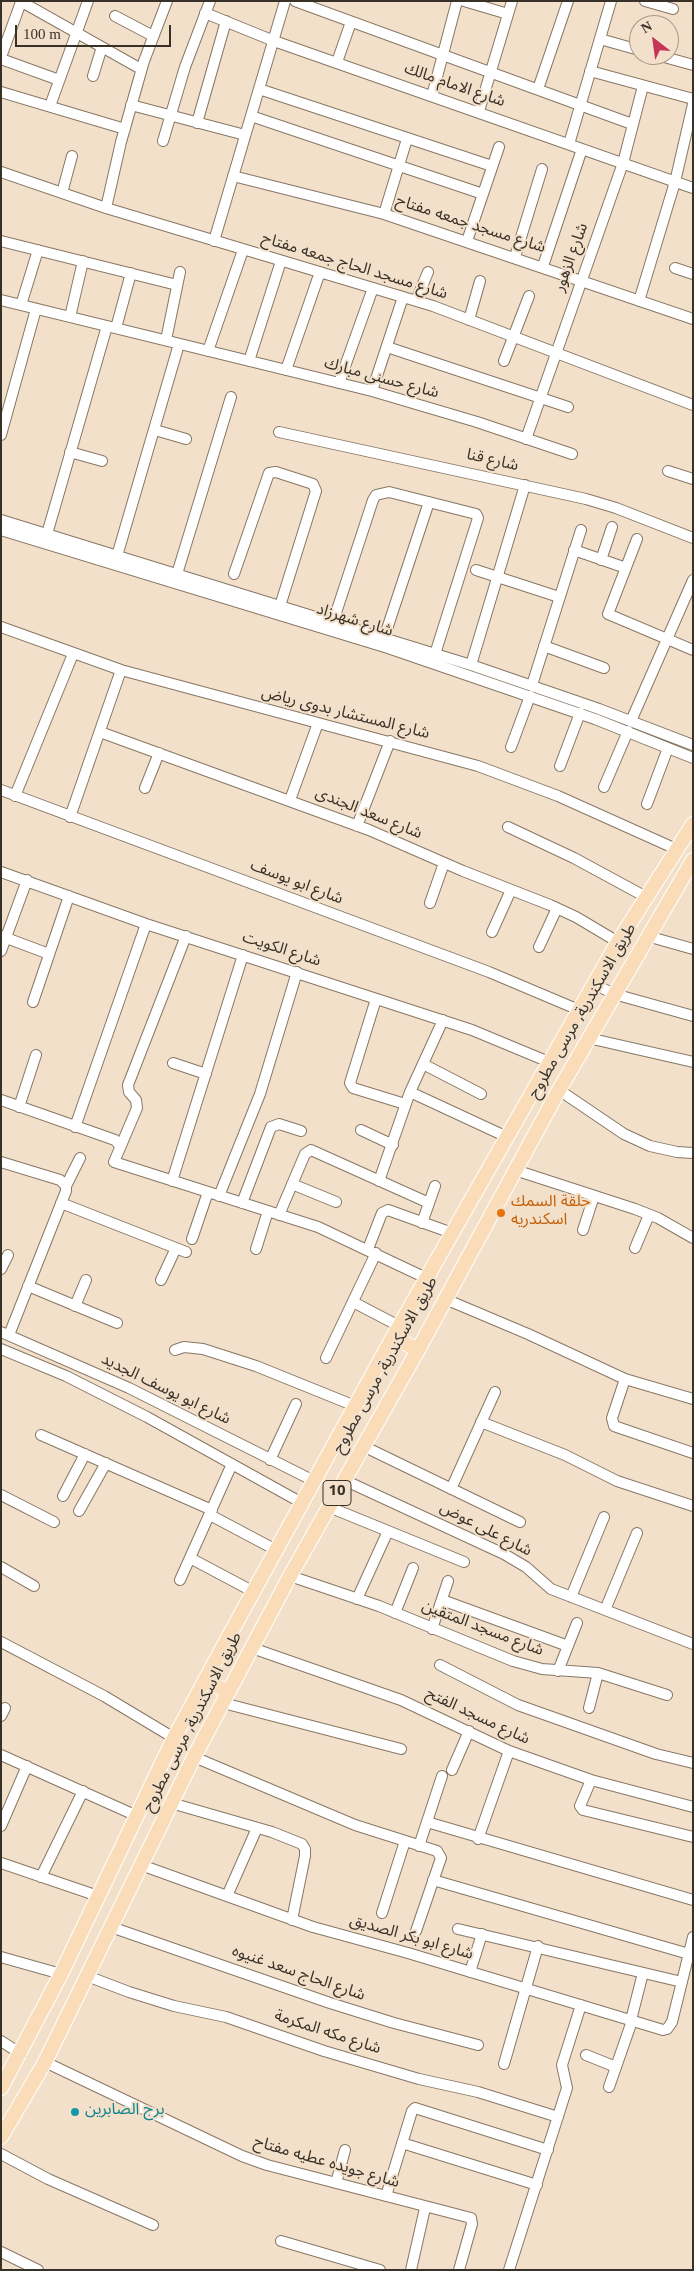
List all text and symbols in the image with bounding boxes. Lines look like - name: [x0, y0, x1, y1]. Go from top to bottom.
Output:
- scale bar: [18, 15, 174, 47]
- north arrow: [629, 15, 679, 65]
- text: N: [639, 18, 655, 36]
- text: 100 m: [23, 26, 61, 42]
- street label: شارع الامام مالك: [401, 61, 507, 113]
- street label: شارع مسجد جمعه مفتاح: [393, 193, 547, 259]
- street label: شارع الزهور: [552, 221, 594, 295]
- street label: شارع مسجد الحاج جمعه مفتاح: [259, 231, 449, 305]
- street label: شارع حسنى مبارك: [322, 355, 440, 405]
- street label: شارع قنا: [464, 447, 520, 477]
- street label: شارع شهرزاد: [313, 601, 395, 643]
- street label: شارع المستشار بدوى رياض: [259, 685, 431, 745]
- street label: شارع سعد الجندى: [312, 785, 424, 845]
- street label: شارع ابو يوسف: [247, 858, 345, 910]
- street label: طريق الاسكندرية, مرسى مطروح: [526, 921, 642, 1103]
- street label: شارع الكويت: [239, 929, 323, 973]
- place label: حلقة السمك اسكندريه: [511, 1194, 591, 1232]
- marker: حلقة السمك اسكندريه: [495, 1207, 507, 1219]
- street label: طريق الاسكندرية, مرسى مطروح: [330, 1274, 444, 1458]
- street label: شارع ابو يوسف الجديد: [97, 1351, 233, 1431]
- road number: 10: [323, 1480, 351, 1506]
- street label: شارع على عوض: [436, 1500, 534, 1562]
- street label: شارع مسجد المتقين: [418, 1598, 546, 1662]
- street label: طريق الاسكندرية, مرسى مطروح: [140, 1630, 248, 1816]
- street label: شارع مسجد الفتح: [422, 1686, 532, 1750]
- street label: شارع ابو بكر الصديق: [347, 1912, 475, 1966]
- street label: شارع الحاج سعد غنيوه: [229, 1943, 367, 2007]
- street label: شارع مكه المكرمة: [271, 2008, 383, 2060]
- place label: برج الصابرين: [85, 2102, 164, 2122]
- marker: برج الصابرين: [69, 2106, 81, 2118]
- street label: شارع جويده عطيه مفتاح: [251, 2134, 401, 2194]

